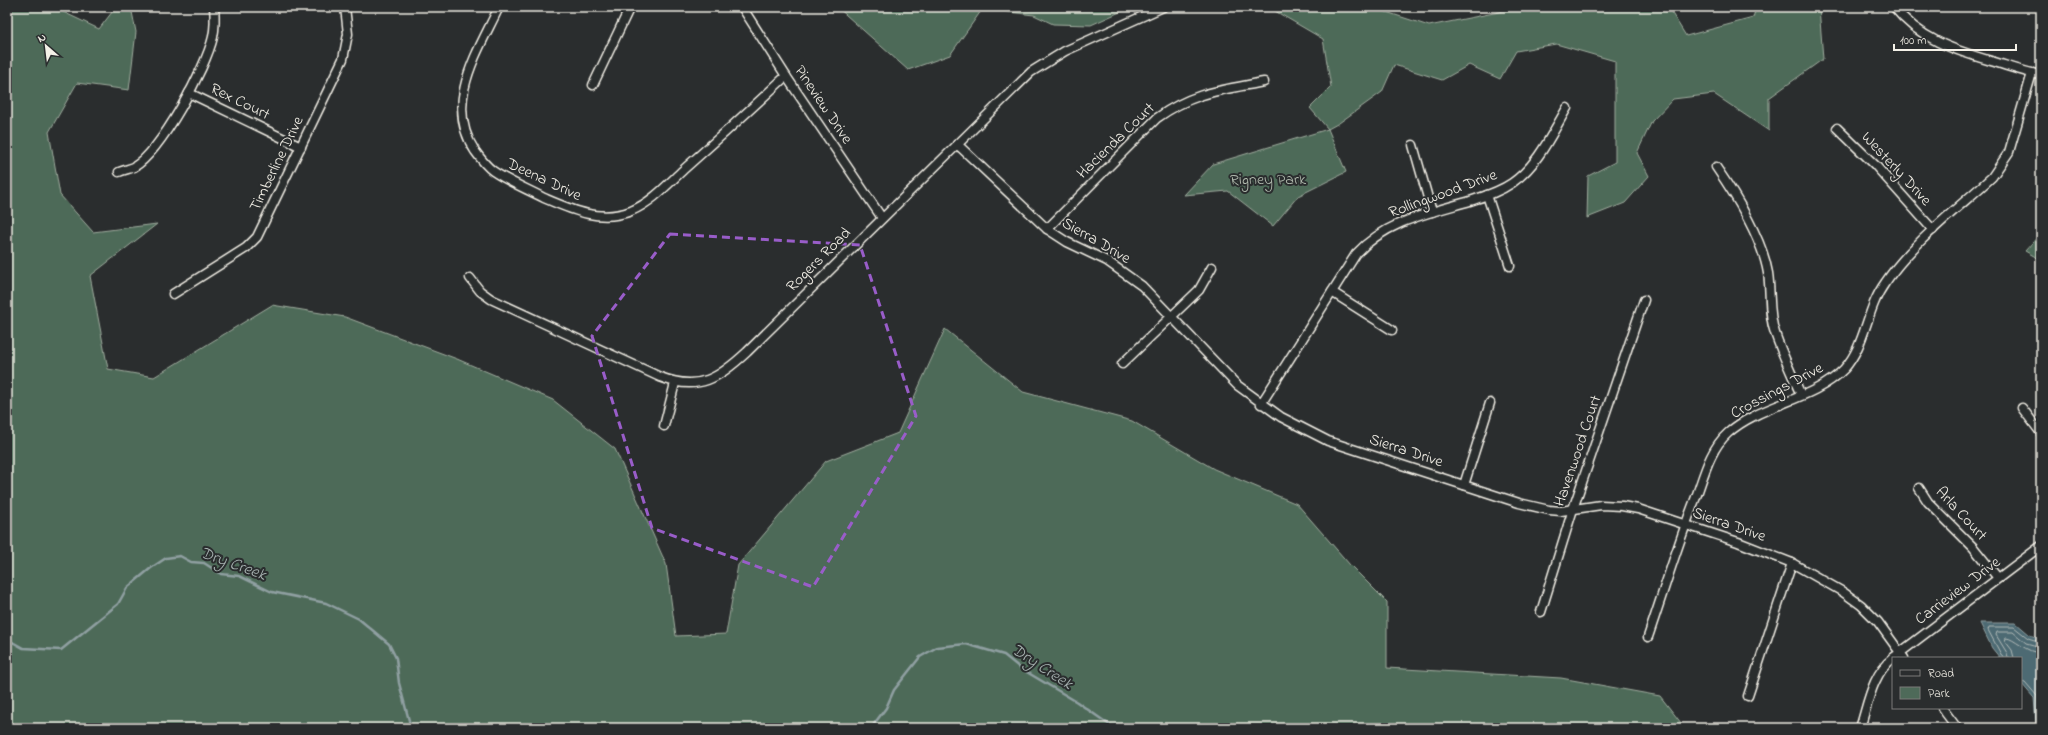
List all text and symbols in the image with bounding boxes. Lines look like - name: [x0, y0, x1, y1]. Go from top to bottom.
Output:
- north arrow: [26, 26, 66, 66]
- scale bar: [1894, 26, 2016, 52]
- text: N: [35, 29, 49, 47]
- text: 100 m: [1900, 32, 1927, 50]
- street label: Pineview Drive: [788, 61, 859, 150]
- street label: Rex Court: [206, 77, 274, 127]
- street label: Hacienda Court: [1071, 97, 1161, 185]
- street label: Timberline Drive: [244, 112, 311, 216]
- street label: Westerly Drive: [1855, 126, 1937, 212]
- street label: Deena Drive: [502, 152, 586, 208]
- street label: Rollingwood Drive: [1386, 163, 1501, 225]
- park label: Rigney Park: [1230, 168, 1307, 192]
- street label: Sierra Drive: [1057, 212, 1136, 271]
- street label: Rogers Road: [781, 222, 857, 298]
- street label: Crossings Drive: [1726, 356, 1828, 426]
- street label: Havenwood Court: [1548, 392, 1608, 510]
- street label: Sierra Drive: [1366, 428, 1447, 474]
- street label: Arla Court: [1929, 481, 1993, 547]
- street label: Sierra Drive: [1689, 501, 1770, 549]
- water label: Dry Creek: [196, 540, 271, 589]
- street label: Carrieview Drive: [1910, 550, 2006, 631]
- water label: Dry Creek: [1006, 638, 1079, 698]
- legend: [1892, 657, 2022, 709]
- text: Road: [1928, 665, 1954, 683]
- text: Park: [1928, 685, 1950, 703]

